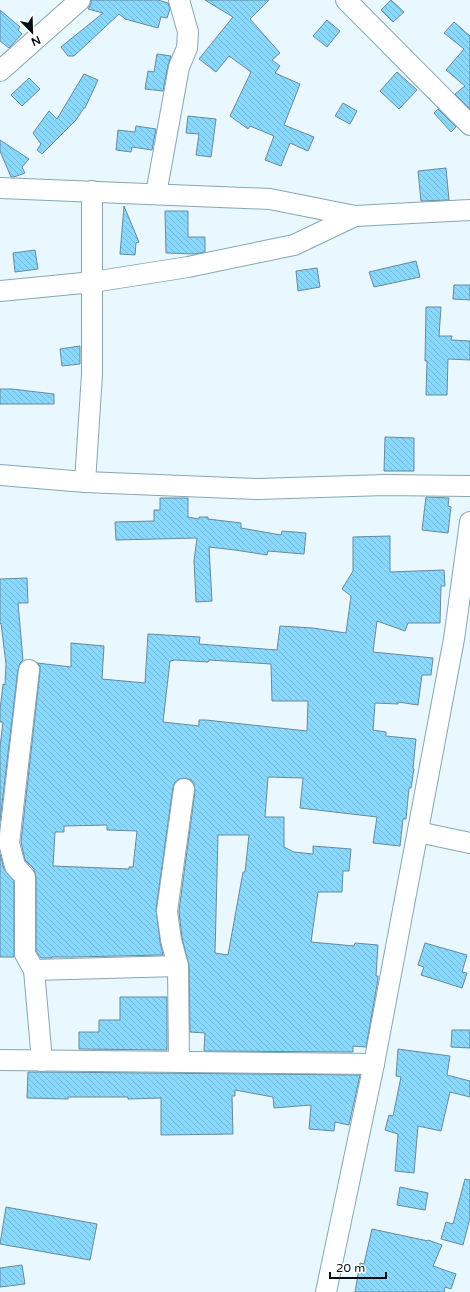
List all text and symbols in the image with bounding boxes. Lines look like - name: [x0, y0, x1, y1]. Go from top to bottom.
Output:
- north arrow: [12, 12, 52, 52]
- text: N: [29, 33, 42, 48]
- scale bar: [330, 1254, 386, 1280]
- text: 20 m: [336, 1261, 365, 1275]

